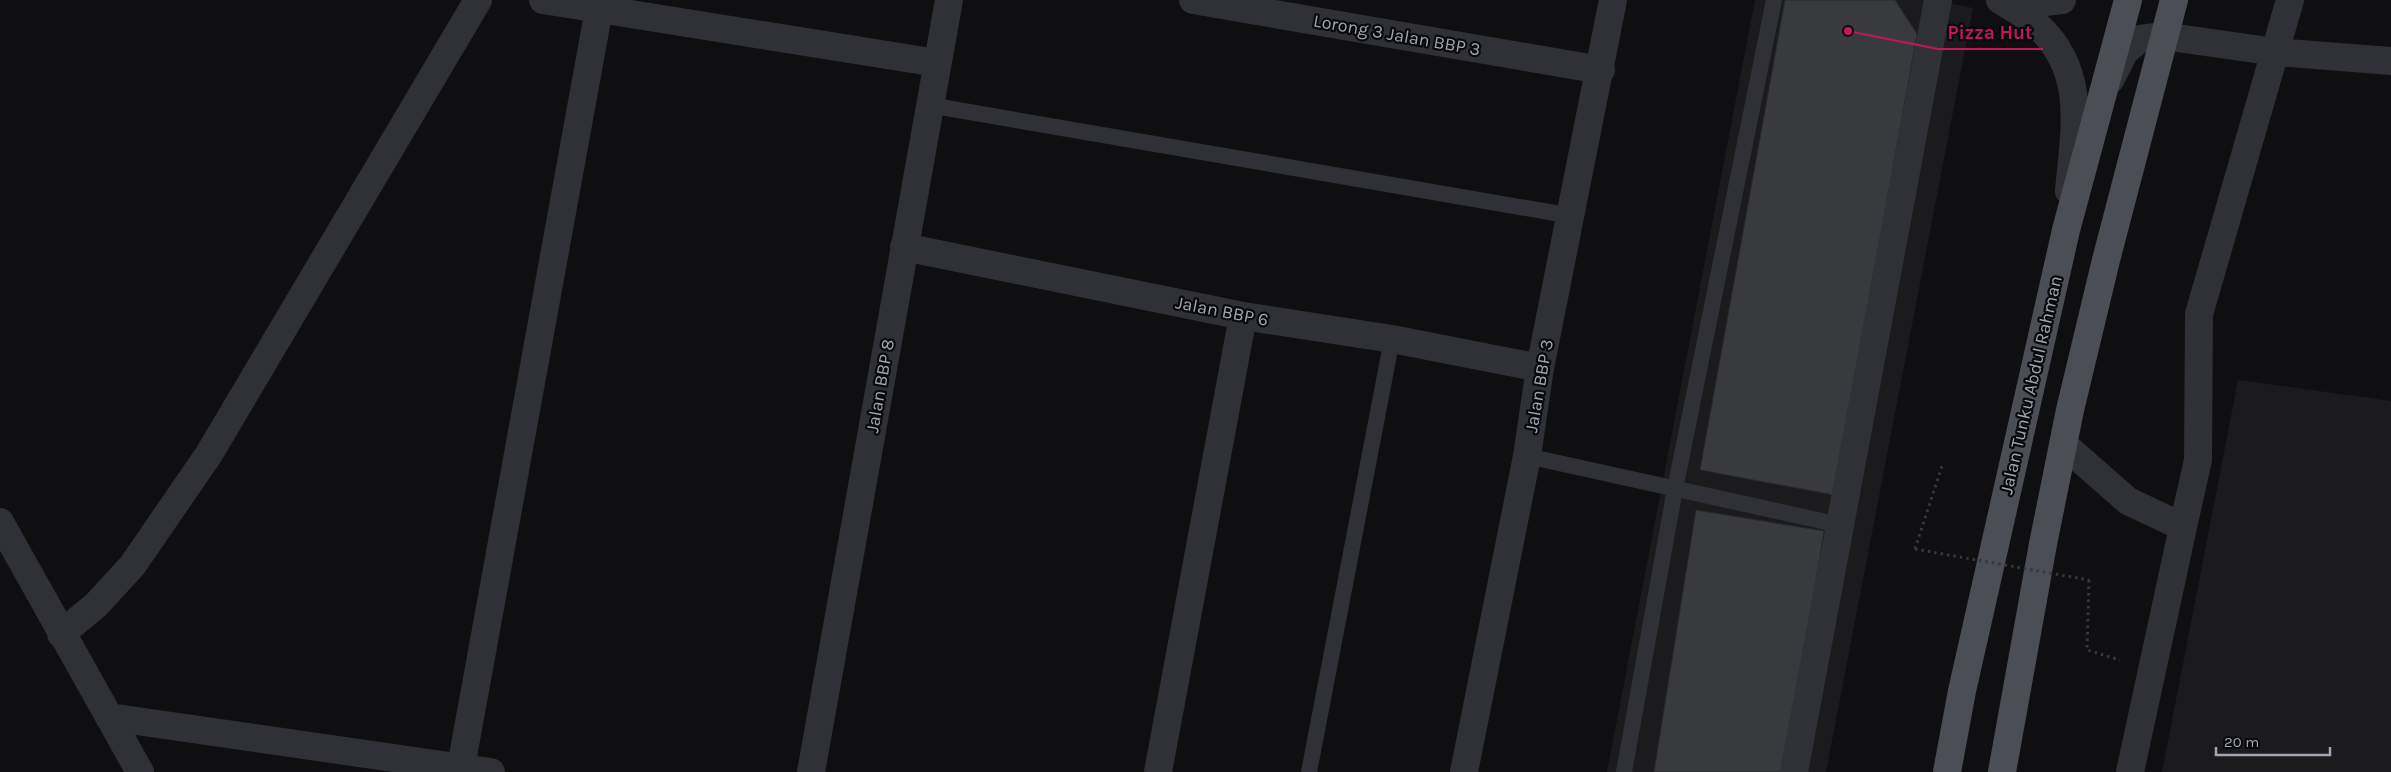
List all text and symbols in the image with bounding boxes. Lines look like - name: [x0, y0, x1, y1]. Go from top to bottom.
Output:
- street label: Lorong 3 Jalan BBP 3: [1312, 9, 1482, 61]
- callout: Pizza Hut: [1938, 15, 2043, 49]
- text: Pizza Hut: [1948, 22, 2032, 44]
- street label: Jalan Tunku Abdul Rahman: [1995, 274, 2067, 496]
- street label: Jalan BBP 6: [1174, 291, 1270, 331]
- street label: Jalan BBP 8: [861, 337, 899, 435]
- street label: Jalan BBP 3: [1520, 338, 1558, 434]
- scale bar: [2216, 724, 2330, 756]
- text: 20 m: [2224, 733, 2259, 751]

